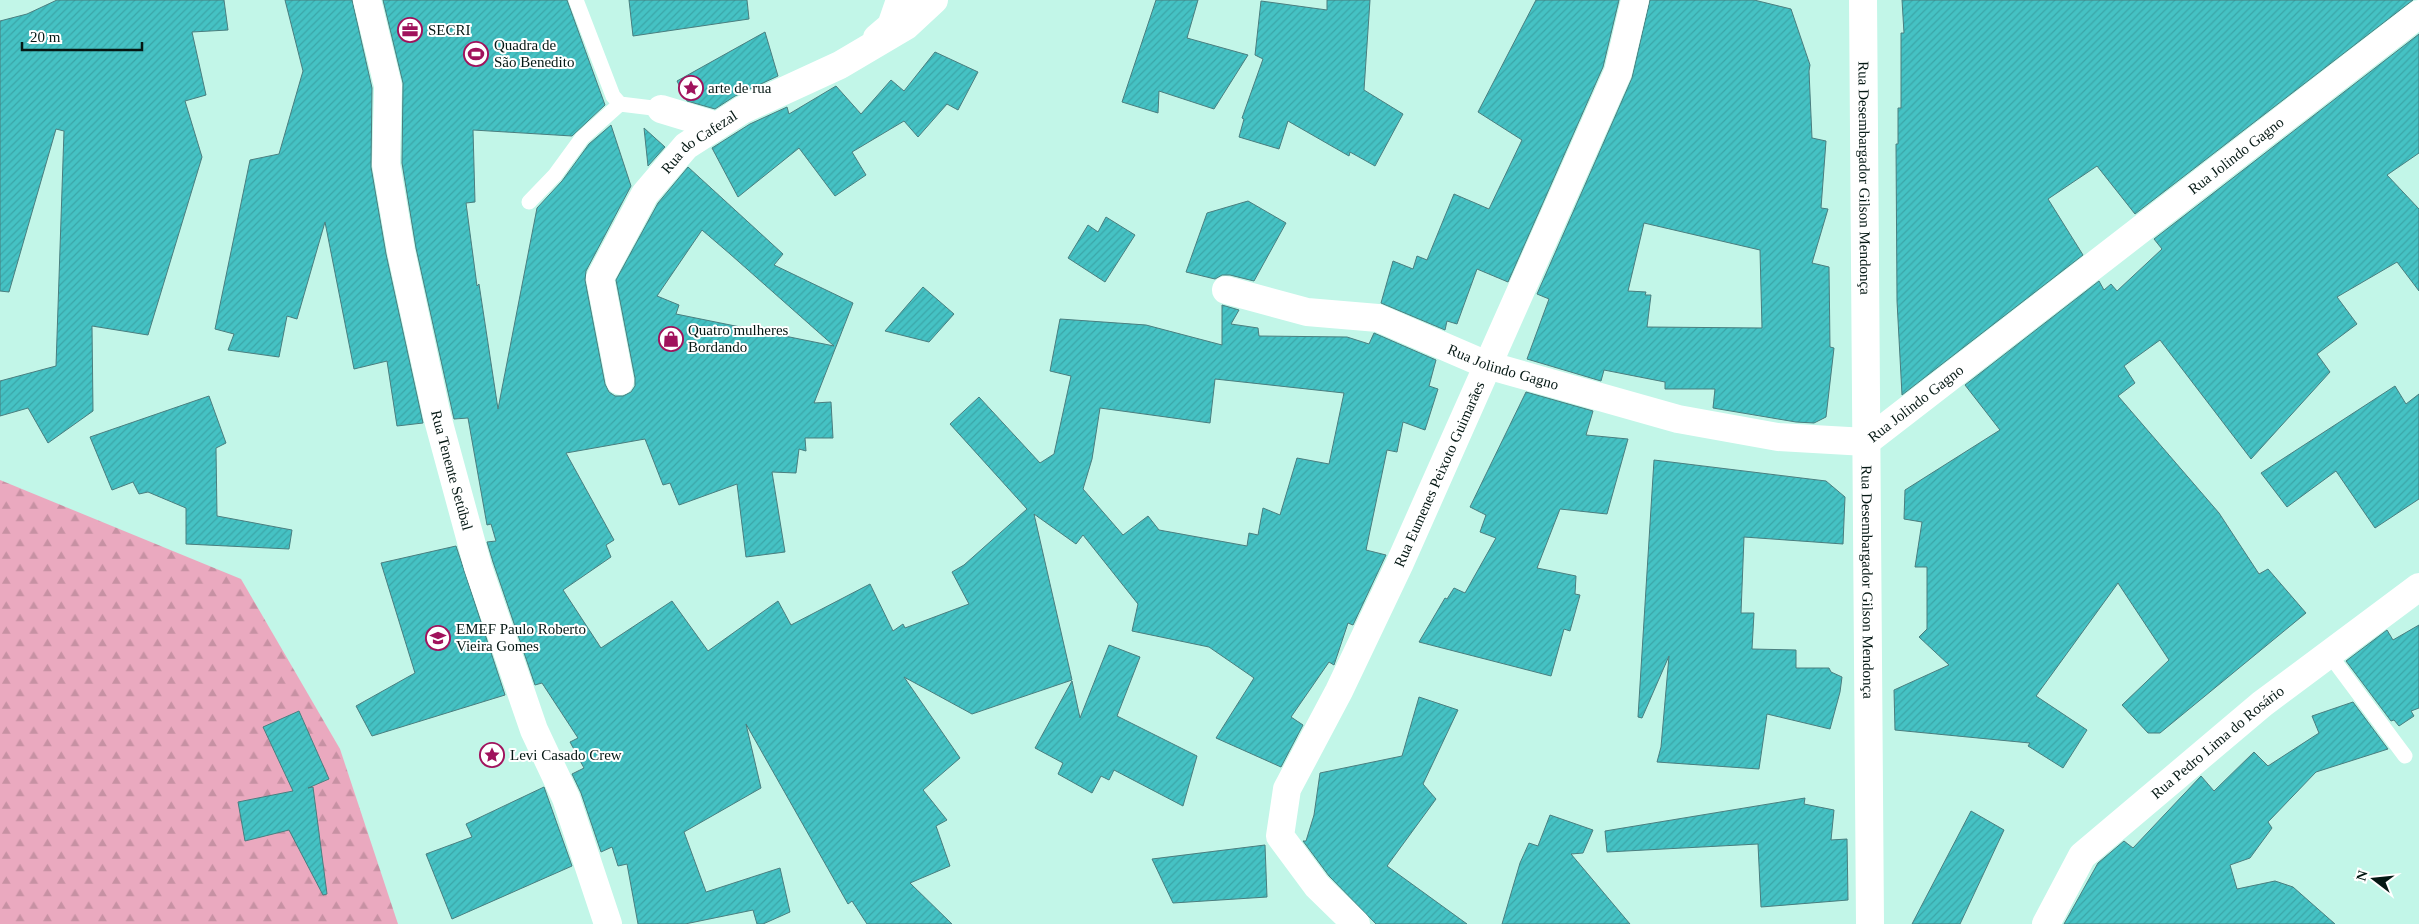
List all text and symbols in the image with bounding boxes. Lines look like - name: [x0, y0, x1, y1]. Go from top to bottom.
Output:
- office icon: SECRI: [397, 17, 423, 43]
- scale bar: [22, 20, 142, 52]
- place label: SECRI: [428, 22, 471, 38]
- text: 20 m: [30, 29, 61, 45]
- place label: Quadra de São Benedito: [494, 37, 574, 70]
- sports icon: Quadra de São Benedito: [463, 41, 489, 67]
- street label: Rua Desembargador Gilson Mendonça: [1855, 61, 1873, 295]
- place icon: arte de rua: [678, 75, 704, 101]
- place label: arte de rua: [708, 80, 772, 96]
- street label: Rua do Cafezal: [658, 107, 740, 177]
- street label: Rua Jolindo Gagno: [2185, 114, 2287, 197]
- place label: Quatro mulheres Bordando: [688, 322, 789, 355]
- shop icon: Quatro mulheres Bordando: [658, 326, 684, 352]
- street label: Rua Jolindo Gagno: [1445, 341, 1560, 393]
- street label: Rua Jolindo Gagno: [1865, 362, 1966, 445]
- street label: Rua Eumenes Peixoto Guimarães: [1391, 379, 1488, 569]
- street label: Rua Tenente Setúbal: [428, 409, 476, 532]
- street label: Rua Desembargador Gilson Mendonça: [1859, 465, 1876, 699]
- place label: EMEF Paulo Roberto Vieira Gomes: [456, 621, 586, 654]
- school or university icon: EMEF Paulo Roberto Vieira Gomes: [425, 625, 451, 651]
- street label: Rua Pedro Lima do Rosário: [2148, 682, 2287, 802]
- place icon: Levi Casado Crew: [479, 742, 505, 768]
- place label: Levi Casado Crew: [510, 747, 622, 763]
- north arrow: [2349, 854, 2399, 904]
- text: N: [2353, 869, 2371, 882]

